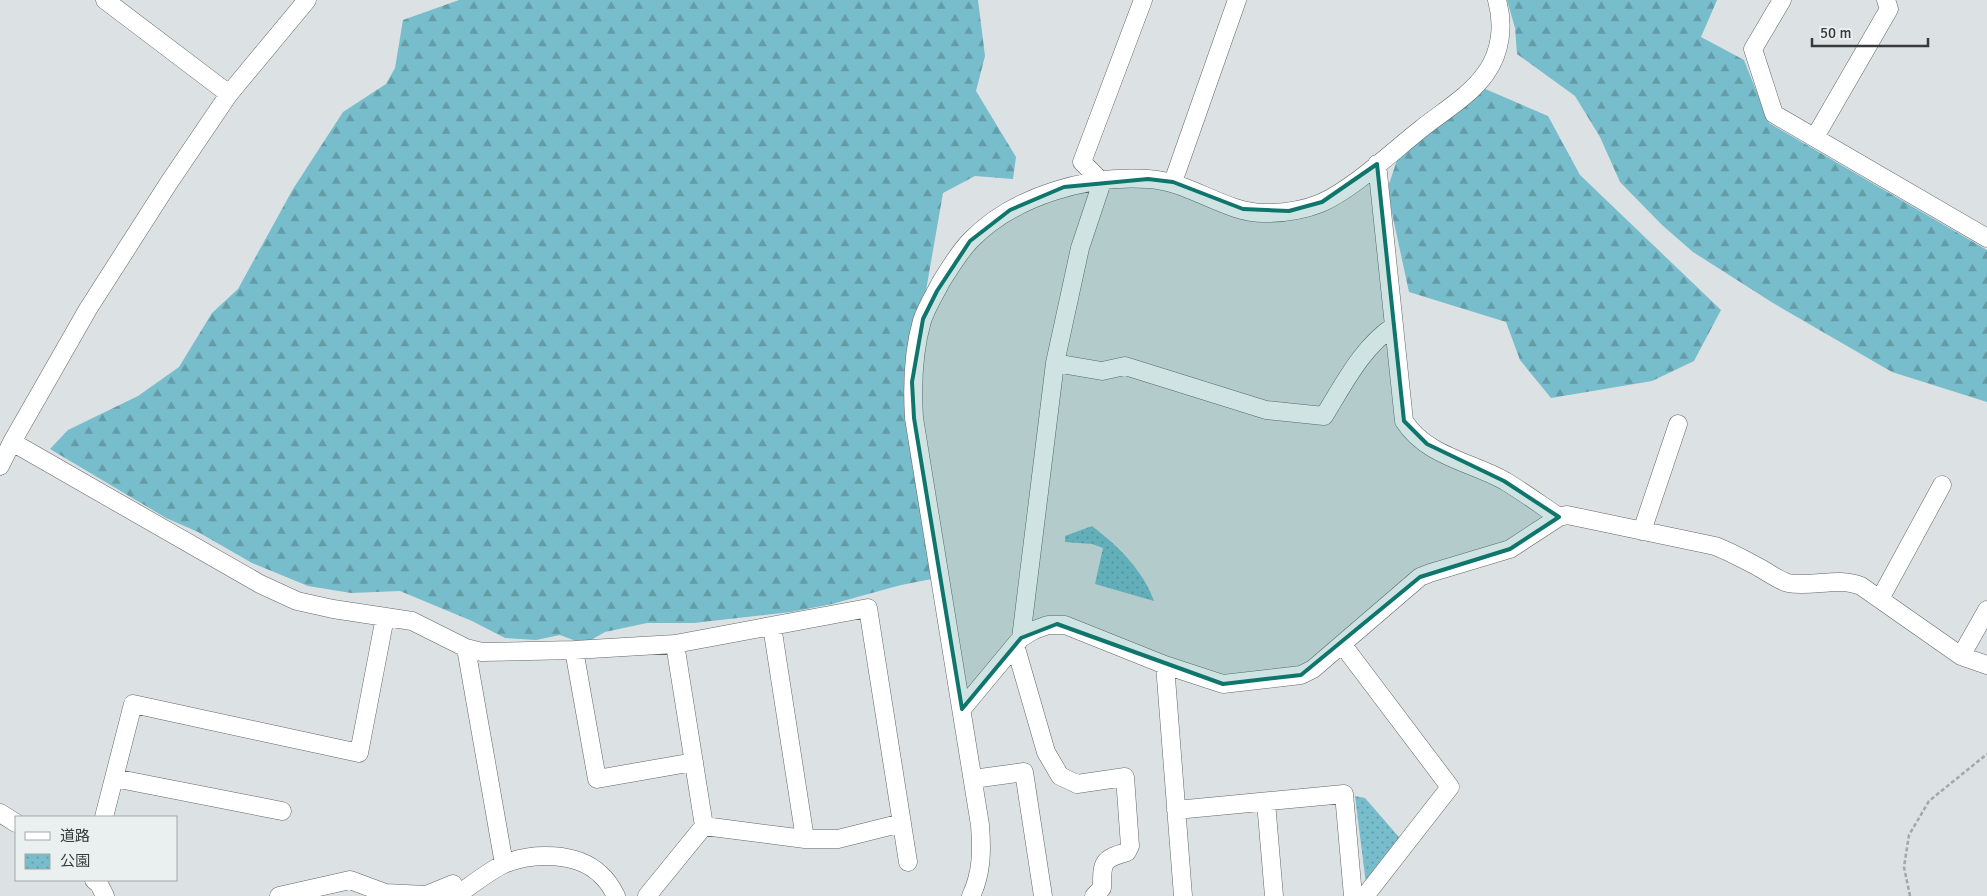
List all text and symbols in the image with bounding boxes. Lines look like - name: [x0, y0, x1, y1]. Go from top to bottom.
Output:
- scale bar: [1812, 15, 1928, 47]
- text: 50 m: [1820, 24, 1851, 42]
- legend: [15, 816, 178, 881]
- text: 道路: [60, 827, 90, 845]
- text: 公園: [60, 852, 90, 870]

